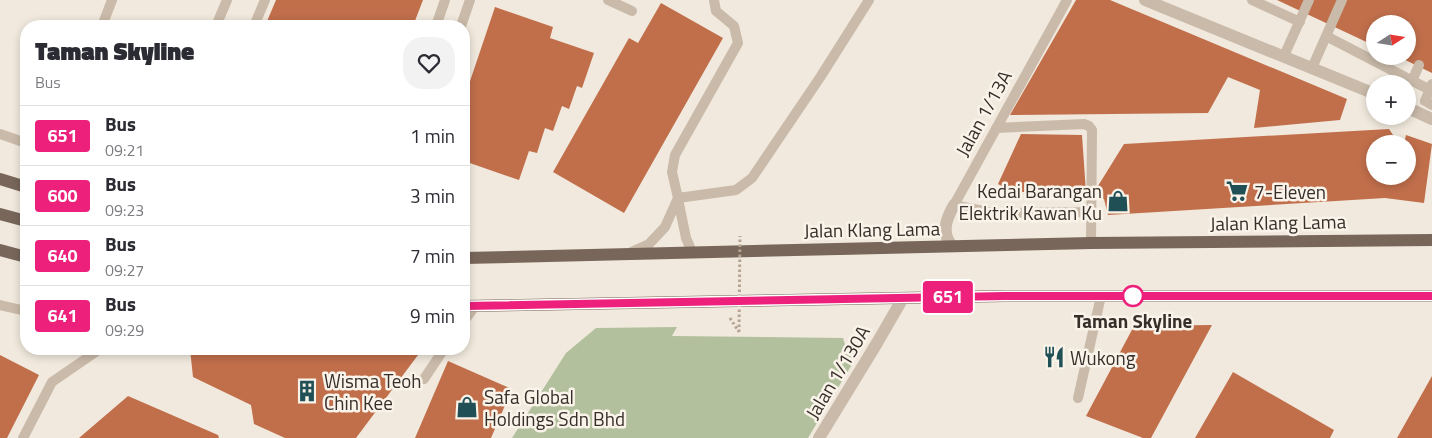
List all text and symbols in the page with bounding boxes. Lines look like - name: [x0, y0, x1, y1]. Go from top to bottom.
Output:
- north arrow: [1366, 15, 1416, 65]
- map controls: [1366, 15, 1416, 185]
- text: Taman Skyline: [35, 33, 194, 69]
- button: heart: [403, 37, 455, 89]
- street label: Jalan 1/13A: [947, 65, 1019, 161]
- text: Bus: [35, 70, 61, 94]
- button: +: [1366, 75, 1416, 125]
- text: Bus: [105, 109, 136, 138]
- text: 1 min: [410, 121, 455, 150]
- text: 651: [47, 122, 78, 149]
- button: −: [1366, 135, 1416, 185]
- text: 09:21: [105, 138, 144, 162]
- text: Bus: [105, 169, 136, 198]
- place label: Kedai Barangan Elektrik Kawan Ku: [958, 176, 1102, 227]
- place label: 7-Eleven: [1254, 177, 1326, 206]
- supermarket icon: 7-Eleven: [1224, 178, 1250, 204]
- text: 3 min: [410, 181, 455, 210]
- text: 600: [47, 182, 78, 209]
- shop icon: Kedai Barangan Elektrik Kawan Ku: [1105, 188, 1131, 214]
- text: 09:23: [105, 198, 144, 222]
- street label: Jalan Klang Lama: [1210, 206, 1347, 238]
- street label: Jalan Klang Lama: [804, 213, 941, 245]
- text: Bus: [105, 229, 136, 258]
- text: 7 min: [410, 241, 455, 270]
- text: 640: [47, 242, 78, 269]
- text: 09:27: [105, 258, 144, 282]
- line badge: 651: [919, 281, 977, 313]
- text: 651: [933, 283, 963, 310]
- marker: Taman Skyline: [1122, 285, 1144, 307]
- text: Bus: [105, 289, 136, 318]
- text: 9 min: [410, 301, 455, 330]
- text: 641: [47, 302, 78, 329]
- place label: Taman Skyline: [1074, 306, 1193, 335]
- text: 09:29: [105, 318, 144, 342]
- street label: Jalan 1/130A: [798, 320, 876, 424]
- place label: Wukong: [1070, 343, 1136, 372]
- restaurant icon: Wukong: [1041, 344, 1067, 370]
- place label: Wisma Teoh Chin Kee: [324, 366, 422, 417]
- building icon: Wisma Teoh Chin Kee: [294, 378, 320, 404]
- place label: Safa Global Holdings Sdn Bhd: [484, 382, 625, 433]
- shop icon: Safa Global Holdings Sdn Bhd: [454, 394, 480, 420]

